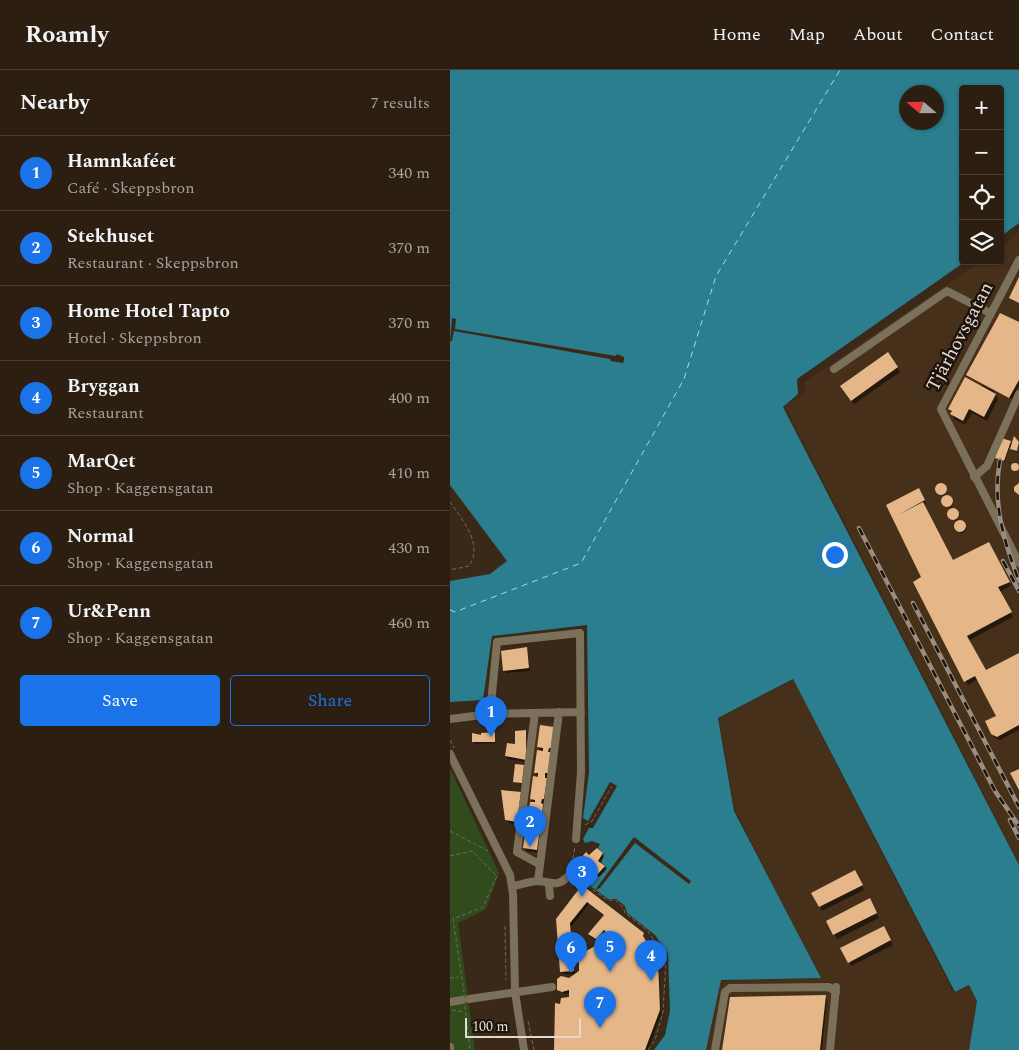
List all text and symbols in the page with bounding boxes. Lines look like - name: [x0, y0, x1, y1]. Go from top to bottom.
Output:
- text: Roamly: [25, 17, 109, 53]
- text: Home: [712, 21, 761, 48]
- text: Map: [789, 21, 825, 48]
- text: About: [853, 21, 903, 48]
- text: Contact: [931, 21, 994, 48]
- north arrow: [899, 85, 944, 130]
- map controls: [959, 85, 1004, 265]
- button: +: [959, 85, 1004, 130]
- text: Nearby: [20, 87, 90, 119]
- text: 7 results: [371, 91, 430, 115]
- button: −: [959, 130, 1004, 175]
- text: Hamnkaféet: [67, 147, 176, 176]
- text: 1: [32, 161, 40, 185]
- text: 340 m: [388, 161, 430, 185]
- button: locate: [959, 175, 1004, 220]
- text: Café · Skeppsbron: [67, 176, 195, 200]
- button: layers: [959, 220, 1004, 265]
- text: Stekhuset: [67, 222, 154, 251]
- text: 2: [32, 236, 40, 260]
- text: 370 m: [388, 236, 430, 260]
- text: Restaurant · Skeppsbron: [67, 251, 239, 275]
- street label: Tjärhovsgatan: [919, 277, 1001, 397]
- text: Home Hotel Tapto: [67, 297, 230, 326]
- text: 3: [32, 311, 40, 335]
- text: 370 m: [388, 311, 430, 335]
- text: Hotel · Skeppsbron: [67, 326, 202, 350]
- text: Bryggan: [67, 372, 140, 401]
- text: 4: [32, 386, 40, 410]
- text: 400 m: [388, 386, 430, 410]
- text: Restaurant: [67, 401, 144, 425]
- text: MarQet: [67, 447, 136, 476]
- text: 5: [32, 461, 40, 485]
- text: 410 m: [388, 461, 430, 485]
- text: Shop · Kaggensgatan: [67, 476, 213, 500]
- text: Normal: [67, 522, 134, 551]
- text: 6: [32, 536, 40, 560]
- text: 430 m: [388, 536, 430, 560]
- your location: [822, 542, 848, 568]
- text: Shop · Kaggensgatan: [67, 551, 213, 575]
- text: Ur&Penn: [67, 597, 151, 626]
- text: 7: [32, 611, 40, 635]
- text: 460 m: [388, 611, 430, 635]
- text: Shop · Kaggensgatan: [67, 626, 213, 650]
- button: Save: [20, 675, 220, 726]
- button: Share: [230, 675, 430, 726]
- pin: 1: [475, 696, 507, 737]
- pin: 2: [514, 806, 546, 847]
- pin: 3: [566, 856, 598, 897]
- pin: 5: [594, 931, 626, 972]
- pin: 6: [555, 932, 587, 973]
- pin: 4: [635, 940, 667, 981]
- pin: 7: [584, 987, 616, 1028]
- scale bar: [465, 1015, 581, 1038]
- text: 100 m: [472, 1016, 509, 1037]

